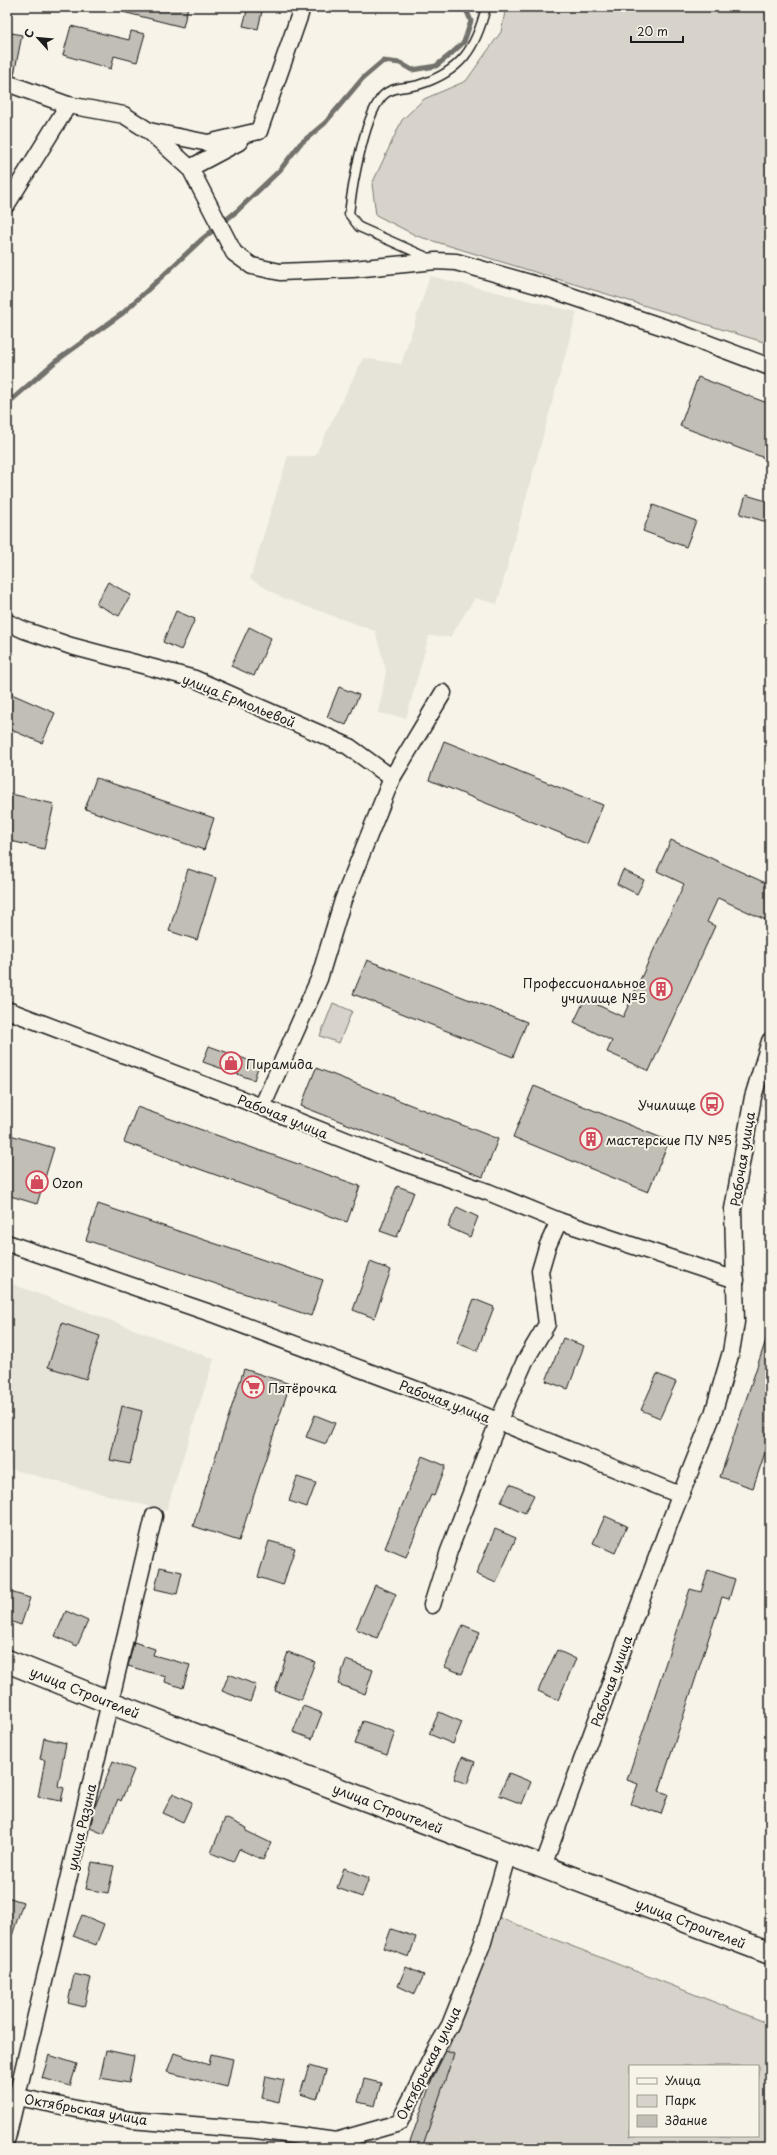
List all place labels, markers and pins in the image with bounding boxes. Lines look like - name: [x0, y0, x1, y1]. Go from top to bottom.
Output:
- place label: Профессиональное училище №5: [523, 973, 646, 1007]
- building icon: Профессиональное училище №5: [648, 976, 674, 1002]
- shop icon: Пирамида: [218, 1050, 244, 1076]
- place label: Пирамида: [246, 1054, 314, 1073]
- bus stop icon: Училище: [699, 1091, 725, 1117]
- place label: Училище: [638, 1095, 696, 1114]
- building icon: мастерские ПУ №5: [578, 1126, 604, 1152]
- place label: мастерские ПУ №5: [606, 1130, 732, 1149]
- shop icon: Ozon: [24, 1169, 50, 1195]
- place label: Ozon: [52, 1173, 83, 1192]
- supermarket icon: Пятёрочка: [240, 1374, 266, 1400]
- place label: Пятёрочка: [268, 1378, 338, 1397]

